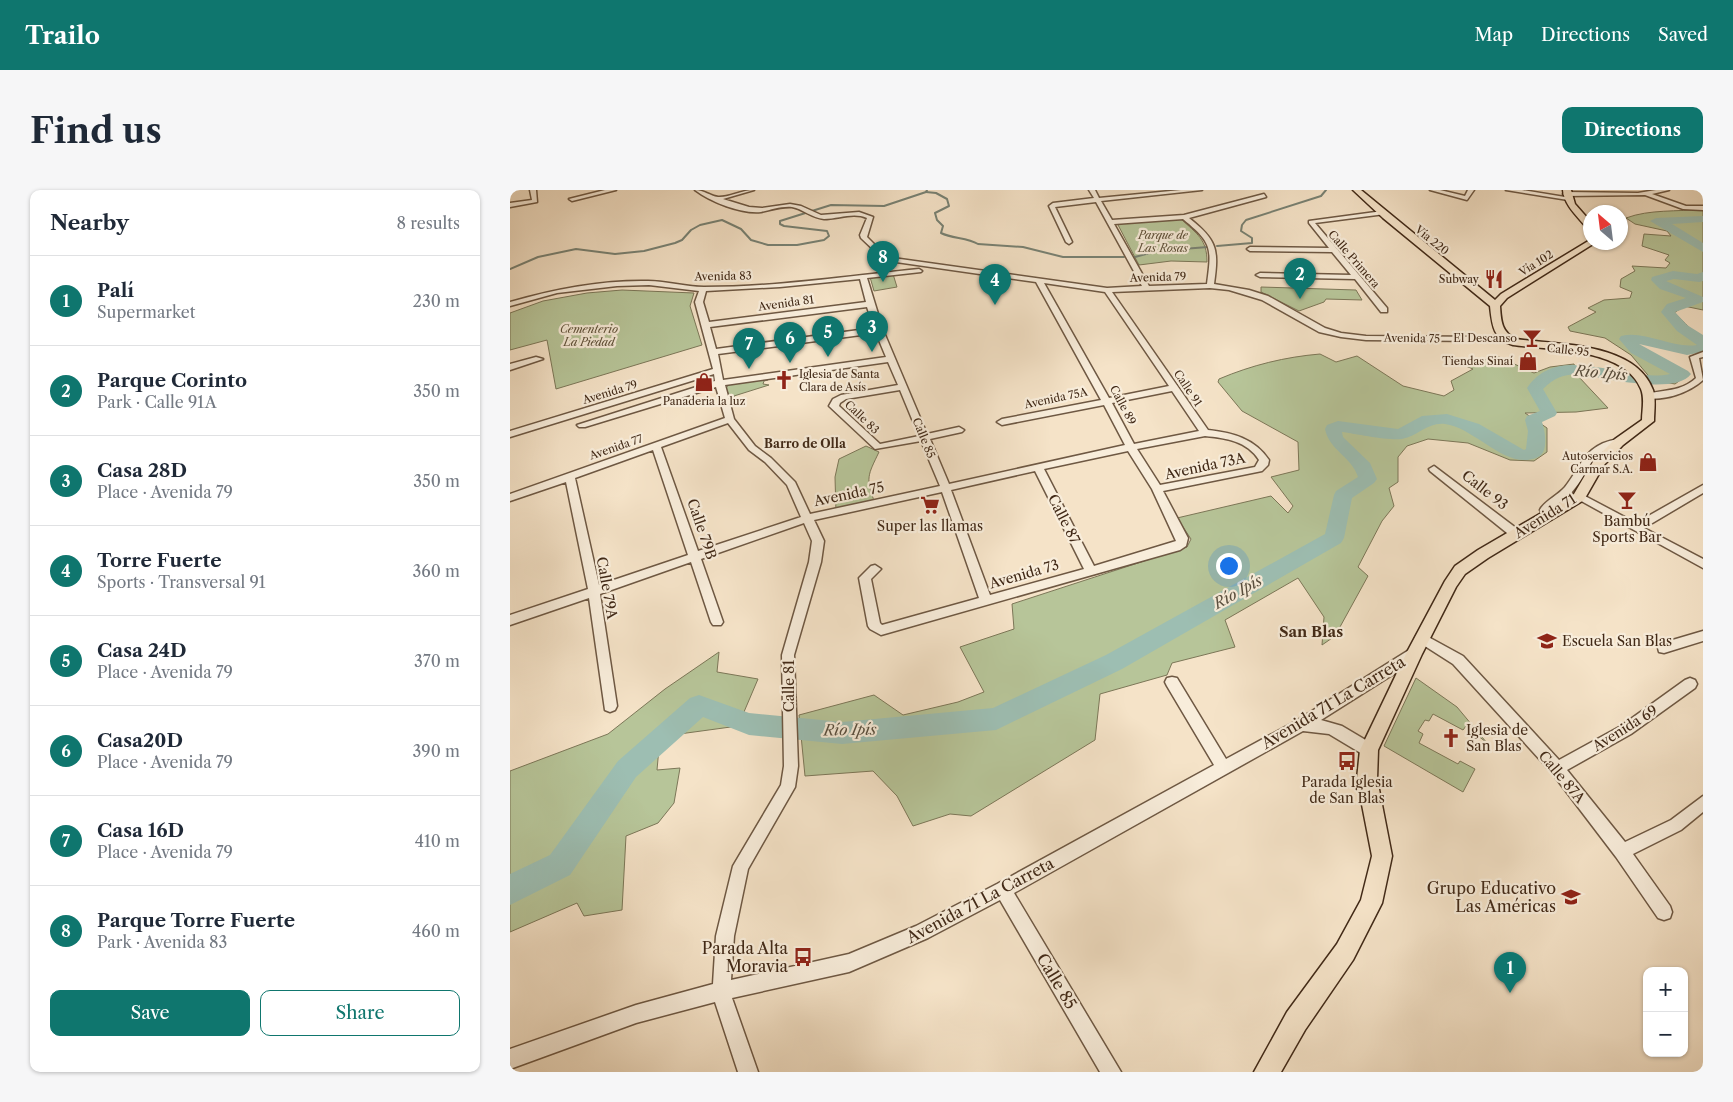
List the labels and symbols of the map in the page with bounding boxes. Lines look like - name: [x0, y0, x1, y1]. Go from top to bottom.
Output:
- north arrow: [1583, 205, 1628, 250]
- street label: Vía 220: [1411, 222, 1452, 258]
- street label: Calle Primera: [1325, 227, 1383, 291]
- park label: Parque de Las Rosas: [1137, 228, 1189, 255]
- pin: 8: [867, 241, 899, 282]
- street label: Vía 102: [1515, 247, 1556, 279]
- pin: 2: [1284, 258, 1316, 299]
- pin: 4: [979, 264, 1011, 305]
- restaurant icon: Subway: [1483, 268, 1505, 290]
- street label: Avenida 83: [693, 269, 752, 284]
- street label: Avenida 79: [1128, 269, 1187, 285]
- place label: Subway: [1439, 272, 1480, 286]
- street label: Avenida 81: [756, 292, 815, 314]
- pin: 3: [856, 311, 888, 352]
- pin: 5: [812, 316, 844, 357]
- park label: Cementerio La Piedad: [560, 322, 618, 349]
- pin: 6: [774, 322, 806, 363]
- bar icon: El Descanso: [1521, 327, 1543, 349]
- pin: 7: [733, 328, 765, 369]
- street label: Avenida 75: [1383, 330, 1440, 345]
- place label: El Descanso: [1453, 331, 1517, 345]
- street label: Calle 95: [1546, 341, 1590, 359]
- shop icon: Tiendas Sinaí: [1517, 350, 1539, 372]
- place label: Tiendas Sinaí: [1442, 354, 1514, 368]
- water label: Río Ipís: [1573, 361, 1629, 384]
- place label: Iglesia de Santa Clara de Asís: [799, 367, 880, 394]
- street label: Calle 91: [1171, 367, 1205, 409]
- church icon: Iglesia de Santa Clara de Asís: [773, 369, 795, 391]
- shop icon: Panaderia la luz: [693, 371, 715, 393]
- street label: Avenida 79: [580, 377, 639, 407]
- street label: Calle 89: [1107, 383, 1139, 427]
- street label: Avenida 75A: [1022, 384, 1090, 412]
- place label: Panaderia la luz: [663, 394, 746, 408]
- street label: Calle 83: [842, 397, 882, 437]
- street label: Calle 85: [910, 416, 938, 460]
- street label: Avenida 77: [586, 431, 645, 463]
- district label: Barro de Olla: [764, 436, 847, 451]
- street label: Avenida 73A: [1162, 449, 1248, 484]
- place label: Autoservicios Carmar S.A.: [1561, 449, 1633, 476]
- shop icon: Autoservicios Carmar S.A.: [1637, 451, 1659, 473]
- street label: Calle 93: [1458, 466, 1512, 514]
- street label: Avenida 75: [811, 478, 886, 510]
- bar icon: Bambú Sports Bar: [1616, 489, 1638, 511]
- street label: Avenida 71: [1510, 490, 1579, 543]
- street label: Calle 87: [1044, 491, 1084, 547]
- supermarket icon: Super las llamas: [919, 494, 941, 516]
- street label: Calle 79B: [683, 496, 721, 562]
- place label: Bambú Sports Bar: [1592, 512, 1662, 546]
- place label: Super las llamas: [877, 517, 983, 535]
- your location: [1216, 553, 1242, 579]
- street label: Calle 79A: [593, 555, 621, 621]
- street label: Avenida 73: [986, 555, 1061, 593]
- water label: Río Ipís: [1209, 570, 1266, 613]
- district label: San Blas: [1279, 622, 1343, 641]
- school or university icon: Escuela San Blas: [1536, 630, 1558, 652]
- place label: Escuela San Blas: [1562, 632, 1672, 650]
- street label: Avenida 71 La Carreta: [1257, 651, 1409, 753]
- street label: Calle 81: [780, 660, 798, 712]
- street label: Avenida 69: [1588, 701, 1661, 756]
- water label: Río Ipís: [822, 720, 877, 739]
- place label: Iglesia de San Blas: [1466, 721, 1528, 755]
- church icon: Iglesia de San Blas: [1440, 727, 1462, 749]
- street label: Calle 87A: [1535, 747, 1590, 807]
- bus stop icon: Parada Iglesia de San Blas: [1336, 750, 1358, 772]
- place label: Parada Iglesia de San Blas: [1301, 773, 1393, 807]
- street label: Avenida 71 La Carreta: [902, 852, 1058, 948]
- place label: Grupo Educativo Las Américas: [1427, 878, 1556, 916]
- school or university icon: Grupo Educativo Las Américas: [1560, 886, 1582, 908]
- place label: Parada Alta Moravia: [702, 938, 789, 976]
- bus stop icon: Parada Alta Moravia: [792, 946, 814, 968]
- street label: Calle 85: [1033, 949, 1081, 1013]
- pin: 1: [1494, 952, 1526, 993]

